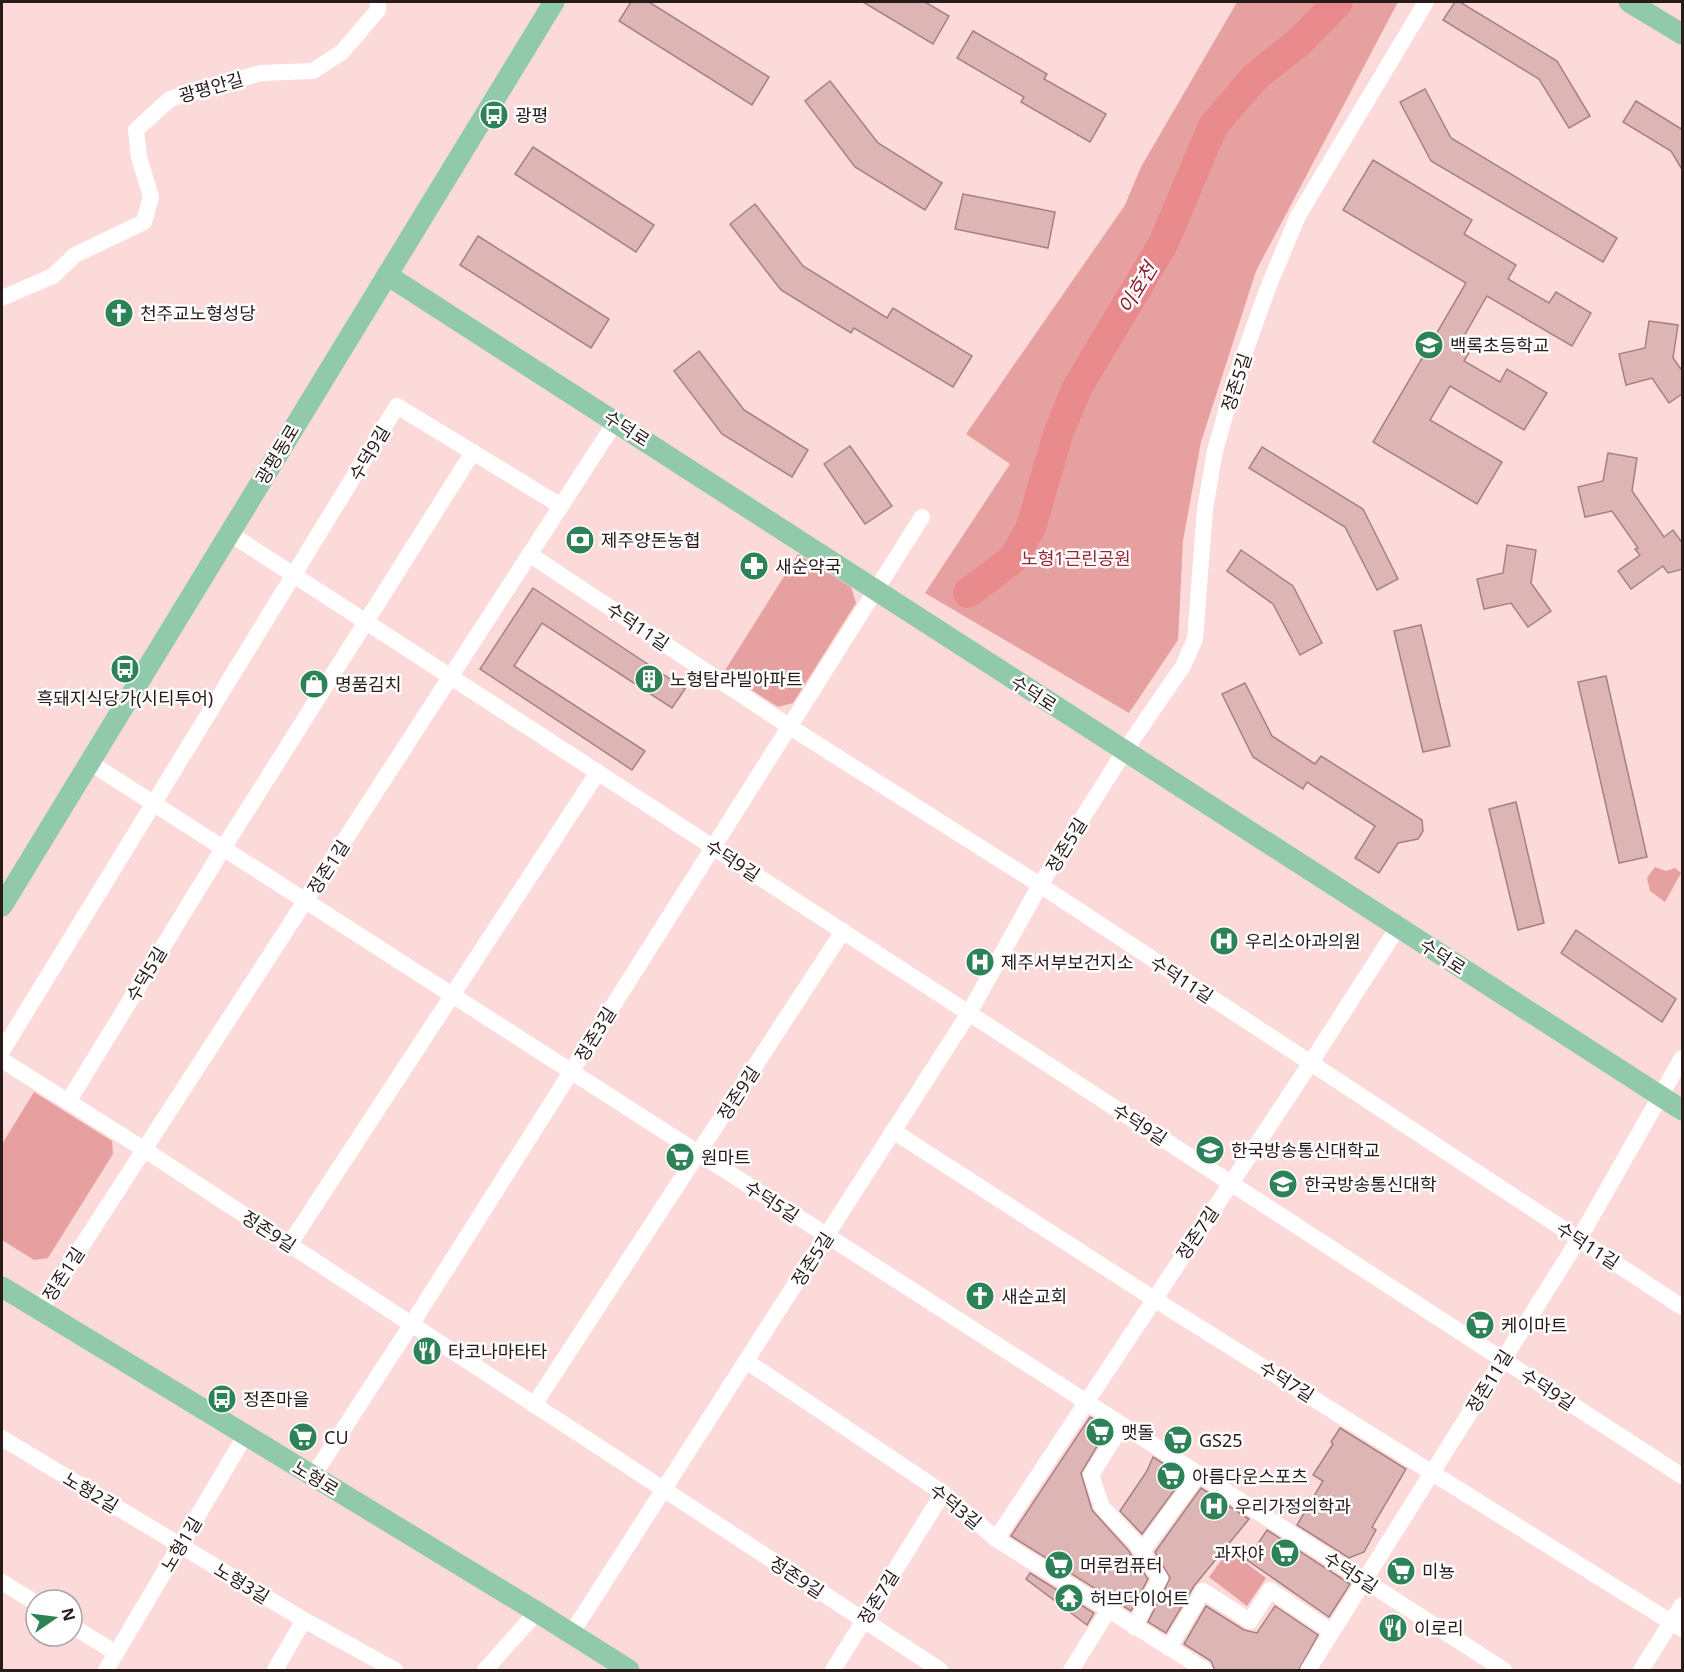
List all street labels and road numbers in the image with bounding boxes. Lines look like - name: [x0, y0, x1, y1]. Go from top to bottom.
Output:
- street label: 광평안길: [176, 66, 246, 108]
- street label: 정존5길: [1215, 350, 1257, 414]
- street label: 수덕로: [600, 404, 654, 452]
- street label: 광평동로: [250, 419, 304, 489]
- street label: 수덕9길: [343, 421, 395, 485]
- street label: 수덕11길: [602, 596, 674, 656]
- street label: 수덕로: [1007, 669, 1061, 717]
- street label: 정존5길: [1040, 813, 1092, 877]
- street label: 수덕9길: [701, 834, 765, 886]
- street label: 정존1길: [302, 835, 354, 899]
- street label: 수덕로: [1416, 932, 1470, 980]
- street label: 수덕5길: [120, 942, 172, 1006]
- street label: 수덕11길: [1146, 950, 1218, 1008]
- street label: 정존3길: [569, 1002, 621, 1066]
- street label: 정존9길: [712, 1061, 764, 1125]
- street label: 수덕9길: [1108, 1098, 1172, 1150]
- street label: 수덕5길: [740, 1175, 804, 1227]
- street label: 정존7길: [1170, 1201, 1224, 1265]
- street label: 정존9길: [237, 1205, 301, 1257]
- street label: 수덕11길: [1552, 1216, 1624, 1274]
- street label: 정존5길: [786, 1227, 838, 1291]
- street label: 정존1길: [37, 1242, 89, 1306]
- street label: 정존11길: [1460, 1345, 1518, 1417]
- street label: 수덕7길: [1255, 1355, 1319, 1407]
- street label: 수덕9길: [1516, 1363, 1580, 1415]
- street label: 노형로: [289, 1455, 343, 1501]
- street label: 노형2길: [59, 1466, 123, 1518]
- street label: 수덕3길: [925, 1478, 987, 1534]
- street label: 노형1길: [155, 1512, 207, 1576]
- street label: 수덕5길: [1319, 1546, 1383, 1598]
- street label: 정존9길: [765, 1551, 829, 1603]
- street label: 노형3길: [210, 1557, 274, 1609]
- street label: 정존7길: [852, 1565, 904, 1629]

